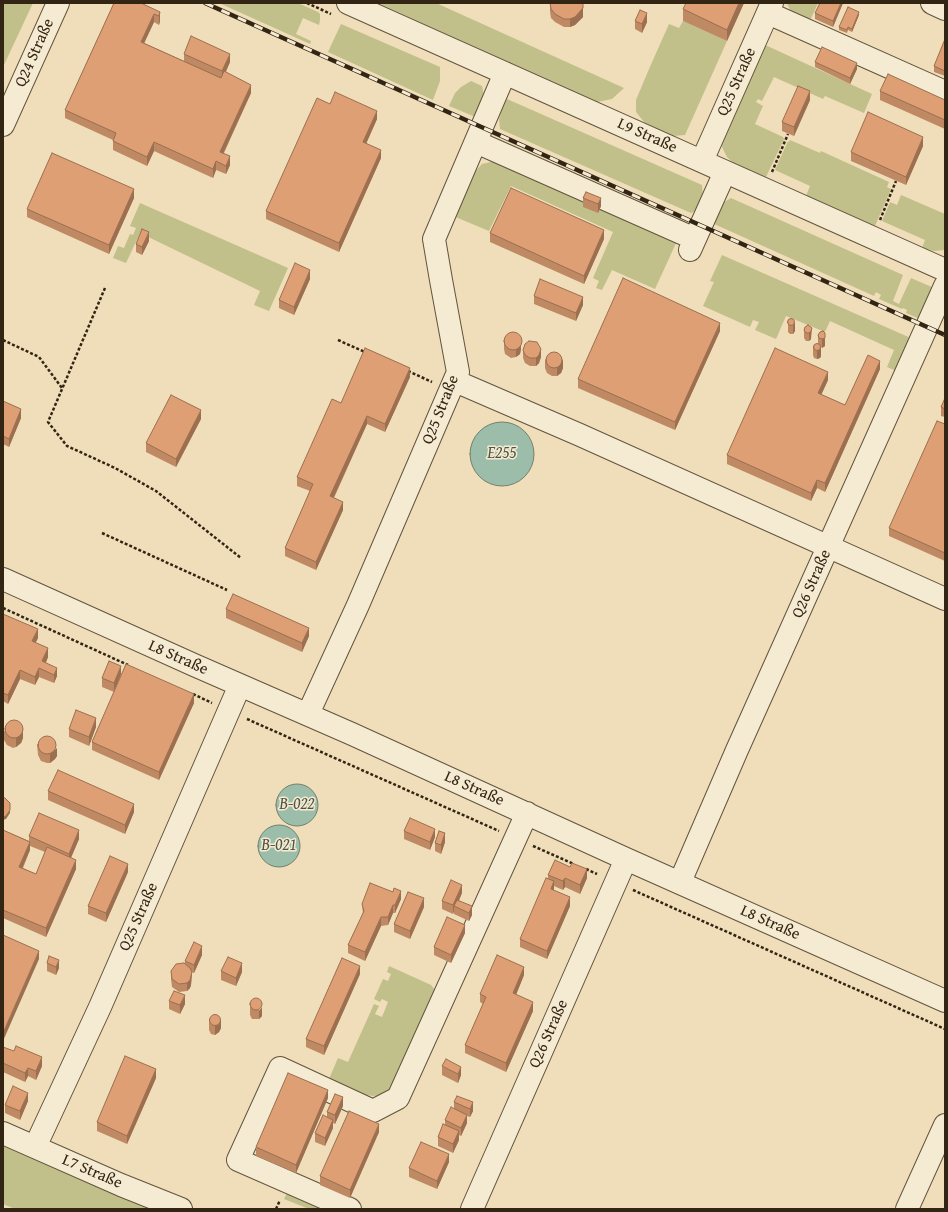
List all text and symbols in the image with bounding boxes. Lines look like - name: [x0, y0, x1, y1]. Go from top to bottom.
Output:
- street label: Q24 Straße: [11, 16, 59, 90]
- street label: Q25 Straße: [713, 45, 761, 119]
- street label: L9 Straße: [614, 114, 680, 158]
- street label: Q25 Straße: [418, 373, 464, 447]
- water label: E255: [487, 444, 517, 464]
- street label: Q26 Straße: [788, 547, 836, 621]
- street label: L8 Straße: [145, 636, 211, 680]
- street label: L8 Straße: [441, 767, 507, 811]
- water label: B-022: [279, 795, 315, 815]
- water label: B-021: [261, 836, 297, 856]
- street label: Q25 Straße: [115, 880, 163, 954]
- street label: L8 Straße: [737, 901, 803, 945]
- street label: Q26 Straße: [525, 997, 573, 1071]
- street label: L7 Straße: [59, 1151, 125, 1193]

